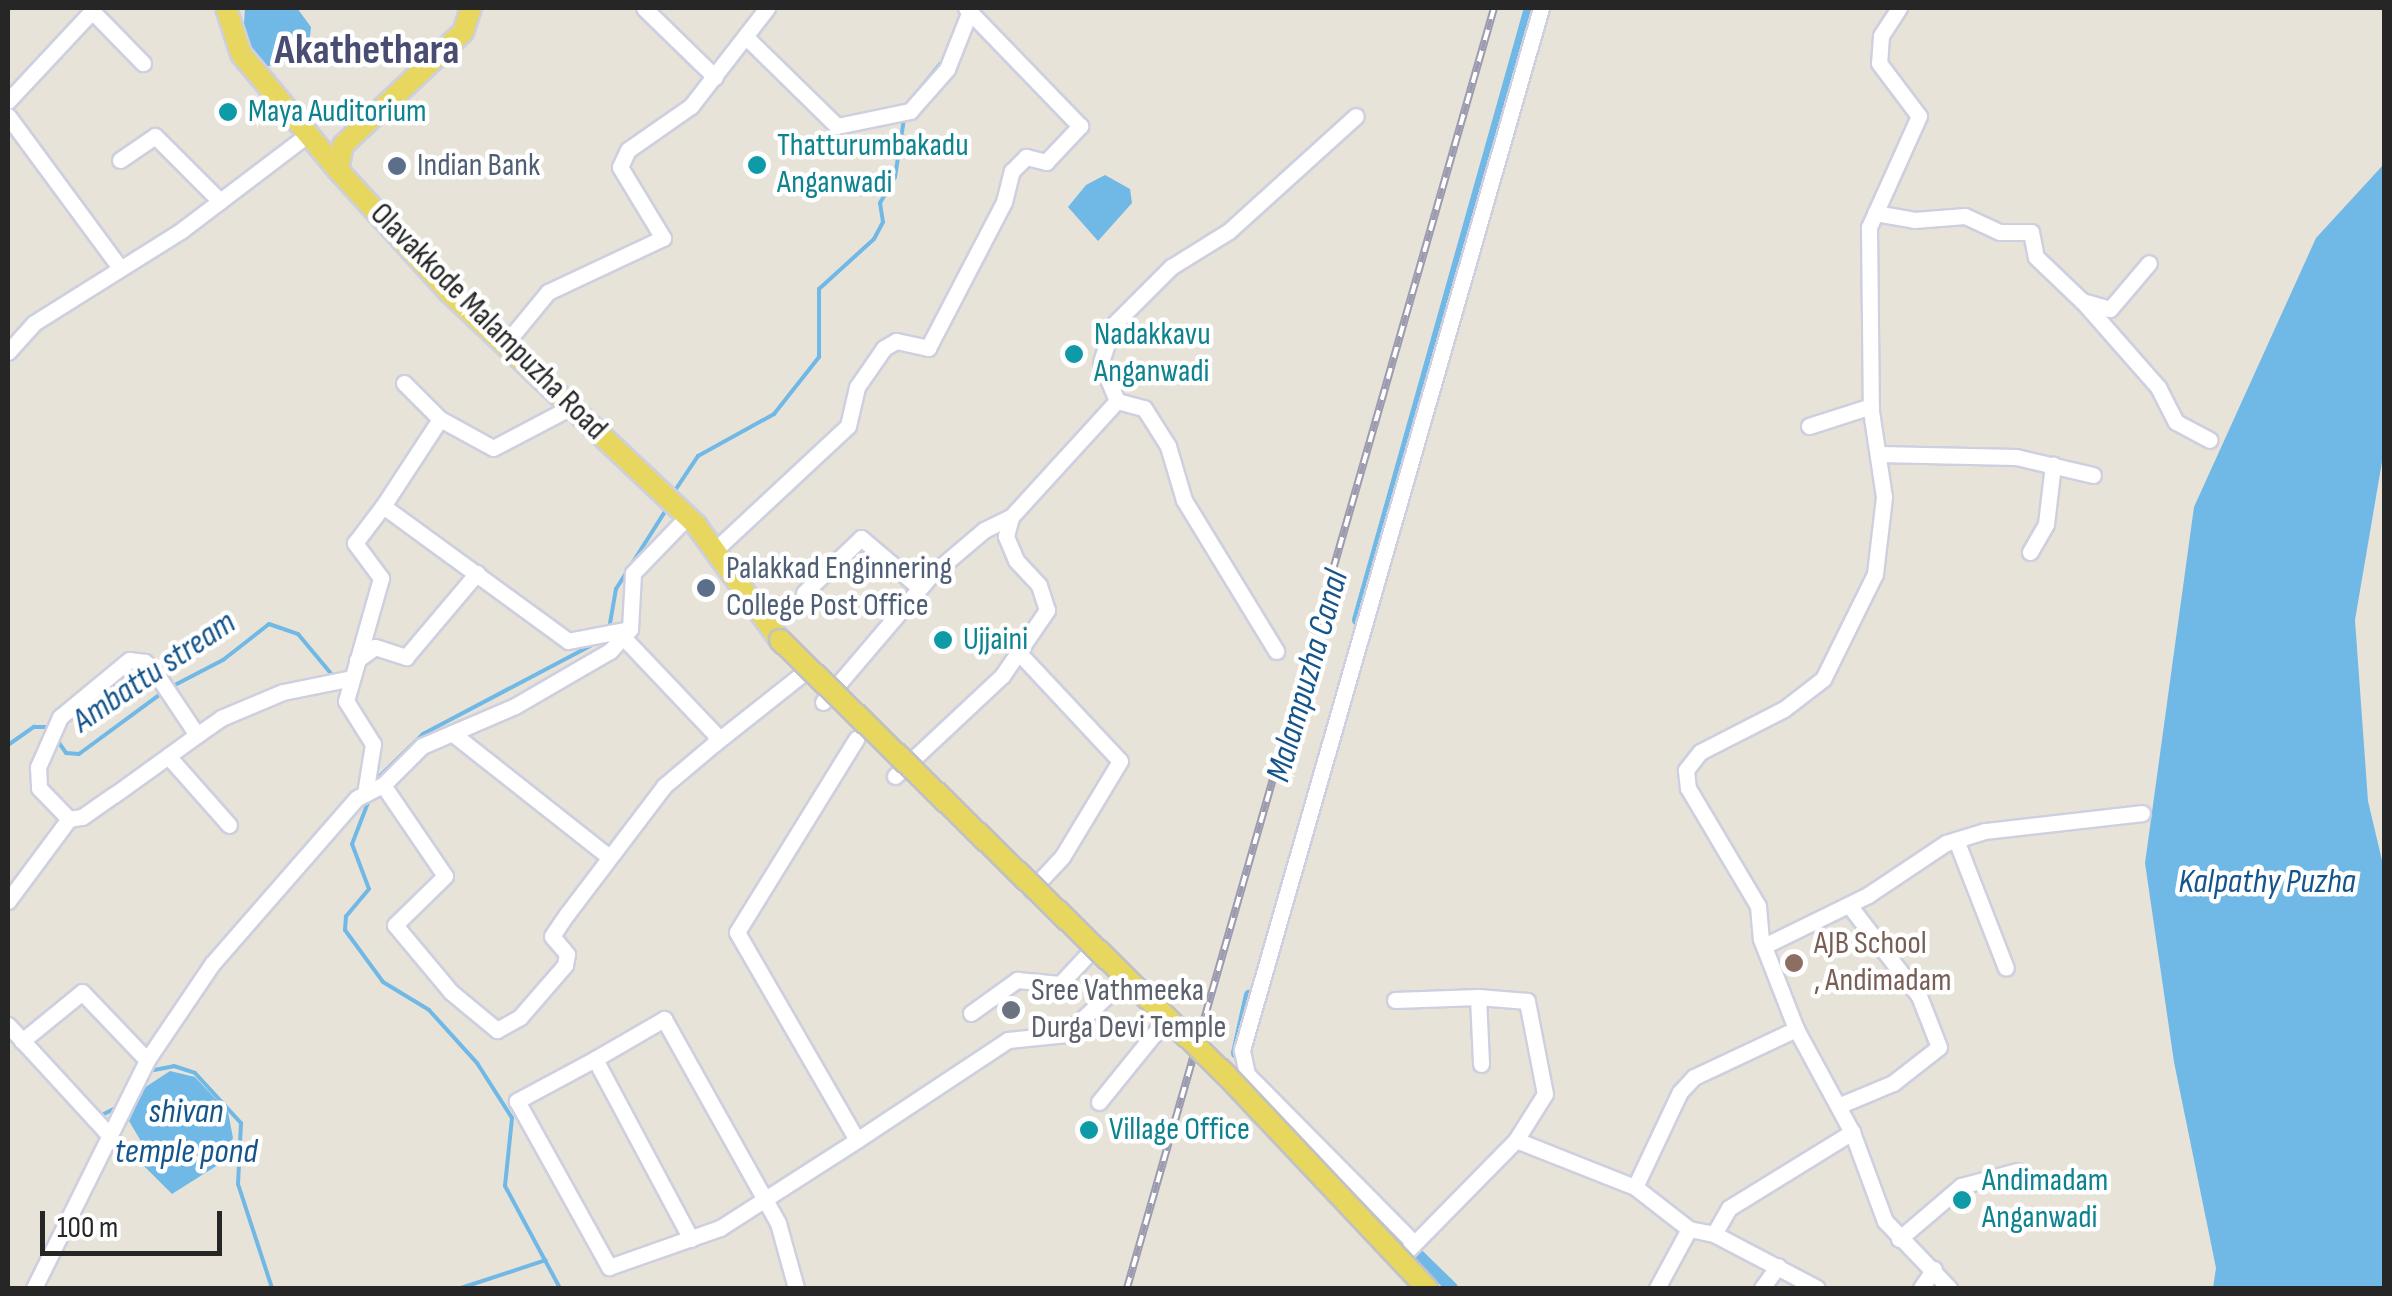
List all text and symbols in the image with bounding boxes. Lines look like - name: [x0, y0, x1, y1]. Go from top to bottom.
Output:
- district label: Akathethara: [275, 26, 459, 76]
- place label: Maya Auditorium: [248, 93, 427, 131]
- marker: Maya Auditorium: [217, 101, 239, 123]
- place label: Thatturumbakadu Anganwadi: [777, 128, 969, 203]
- place label: Indian Bank: [417, 147, 540, 185]
- marker: Thatturumbakadu Anganwadi: [746, 154, 768, 176]
- marker: Indian Bank: [386, 155, 408, 177]
- street label: Olavakkode Malampuzha Road: [362, 196, 614, 448]
- place label: Nadakkavu Anganwadi: [1094, 317, 1211, 392]
- marker: Nadakkavu Anganwadi: [1063, 343, 1085, 365]
- place label: Palakkad Enginnering College Post Office: [726, 551, 952, 626]
- water label: Malampuzha Canal: [1258, 565, 1358, 787]
- marker: Palakkad Enginnering College Post Office: [695, 577, 717, 599]
- water label: Ambattu stream: [64, 602, 244, 742]
- place label: Ujjaini: [963, 621, 1028, 659]
- marker: Ujjaini: [932, 629, 954, 651]
- water label: Kalpathy Puzha: [2178, 861, 2356, 903]
- place label: AJB School , Andimadam: [1814, 926, 1952, 1001]
- marker: AJB School , Andimadam: [1783, 952, 1805, 974]
- place label: Sree Vathmeeka Durga Devi Temple: [1031, 973, 1226, 1048]
- marker: Sree Vathmeeka Durga Devi Temple: [1000, 999, 1022, 1021]
- water label: shivan temple pond: [115, 1091, 257, 1173]
- place label: Village Office: [1109, 1111, 1250, 1149]
- marker: Village Office: [1078, 1119, 1100, 1141]
- place label: Andimadam Anganwadi: [1982, 1163, 2108, 1238]
- marker: Andimadam Anganwadi: [1951, 1189, 1973, 1211]
- scale bar: [45, 1191, 228, 1253]
- text: 100 m: [57, 1210, 118, 1246]

